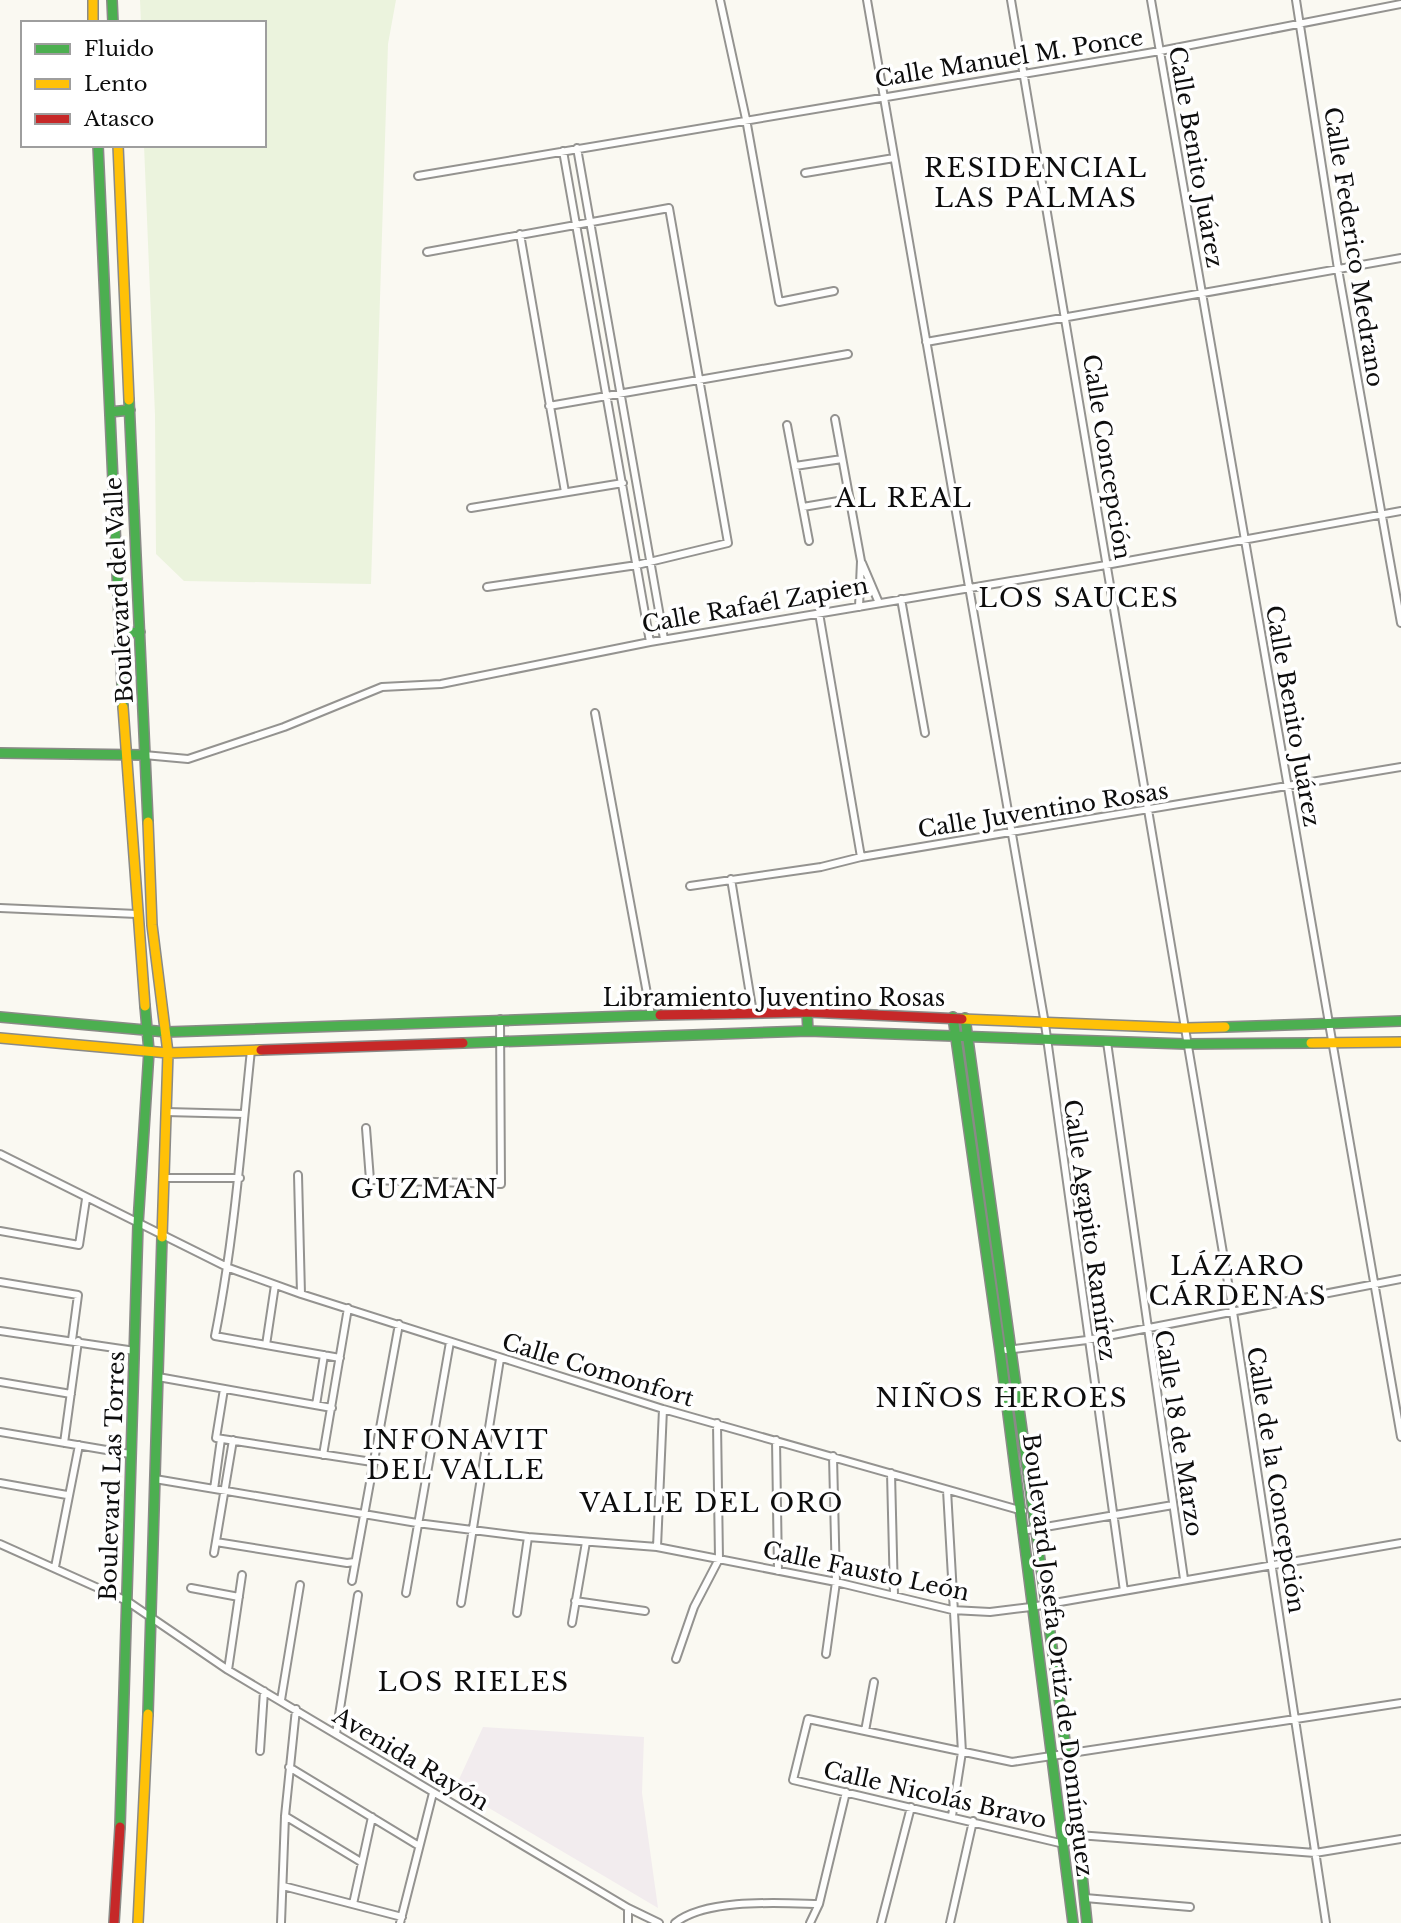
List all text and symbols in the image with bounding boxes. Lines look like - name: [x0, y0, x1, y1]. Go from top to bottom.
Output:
- legend: [21, 21, 266, 147]
- street label: Calle Manuel M. Ponce: [873, 23, 1145, 93]
- text: Fluido: [84, 36, 154, 62]
- street label: Calle Benito Juárez: [1163, 44, 1229, 270]
- text: Lento: [84, 71, 147, 97]
- street label: Calle Federico Medrano: [1318, 105, 1390, 389]
- text: Atasco: [83, 106, 154, 132]
- district label: RESIDENCIAL LAS PALMAS: [924, 152, 1148, 214]
- street label: Calle Concepción: [1077, 352, 1137, 562]
- street label: Boulevard del Valle: [99, 476, 139, 704]
- district label: AL REAL: [834, 482, 973, 514]
- street label: Calle Rafaél Zapien: [640, 571, 870, 639]
- district label: LOS SAUCES: [978, 582, 1180, 614]
- street label: Calle Benito Juárez: [1260, 603, 1326, 829]
- street label: Calle Juventino Rosas: [916, 776, 1170, 844]
- street label: Libramiento Juventino Rosas: [603, 984, 945, 1012]
- street label: Calle Agapito Ramírez: [1058, 1098, 1122, 1362]
- district label: GUZMAN: [351, 1173, 499, 1205]
- district label: LÁZARO CÁRDENAS: [1149, 1250, 1327, 1312]
- street label: Calle Comonfort: [499, 1328, 697, 1413]
- street label: Calle 18 de Marzo: [1149, 1328, 1209, 1538]
- street label: Calle de la Concepción: [1241, 1345, 1311, 1615]
- street label: Boulevard Las Torres: [94, 1351, 130, 1601]
- district label: NIÑOS HEROES: [875, 1382, 1129, 1414]
- district label: INFONAVIT DEL VALLE: [362, 1424, 550, 1486]
- street label: Boulevard Josefa Ortiz de Domínguez: [1017, 1432, 1099, 1878]
- district label: VALLE DEL ORO: [579, 1487, 844, 1519]
- street label: Calle Fausto León: [760, 1535, 972, 1607]
- district label: LOS RIELES: [378, 1666, 570, 1698]
- street label: Avenida Rayón: [327, 1701, 494, 1817]
- street label: Calle Nicolás Bravo: [821, 1756, 1049, 1834]

